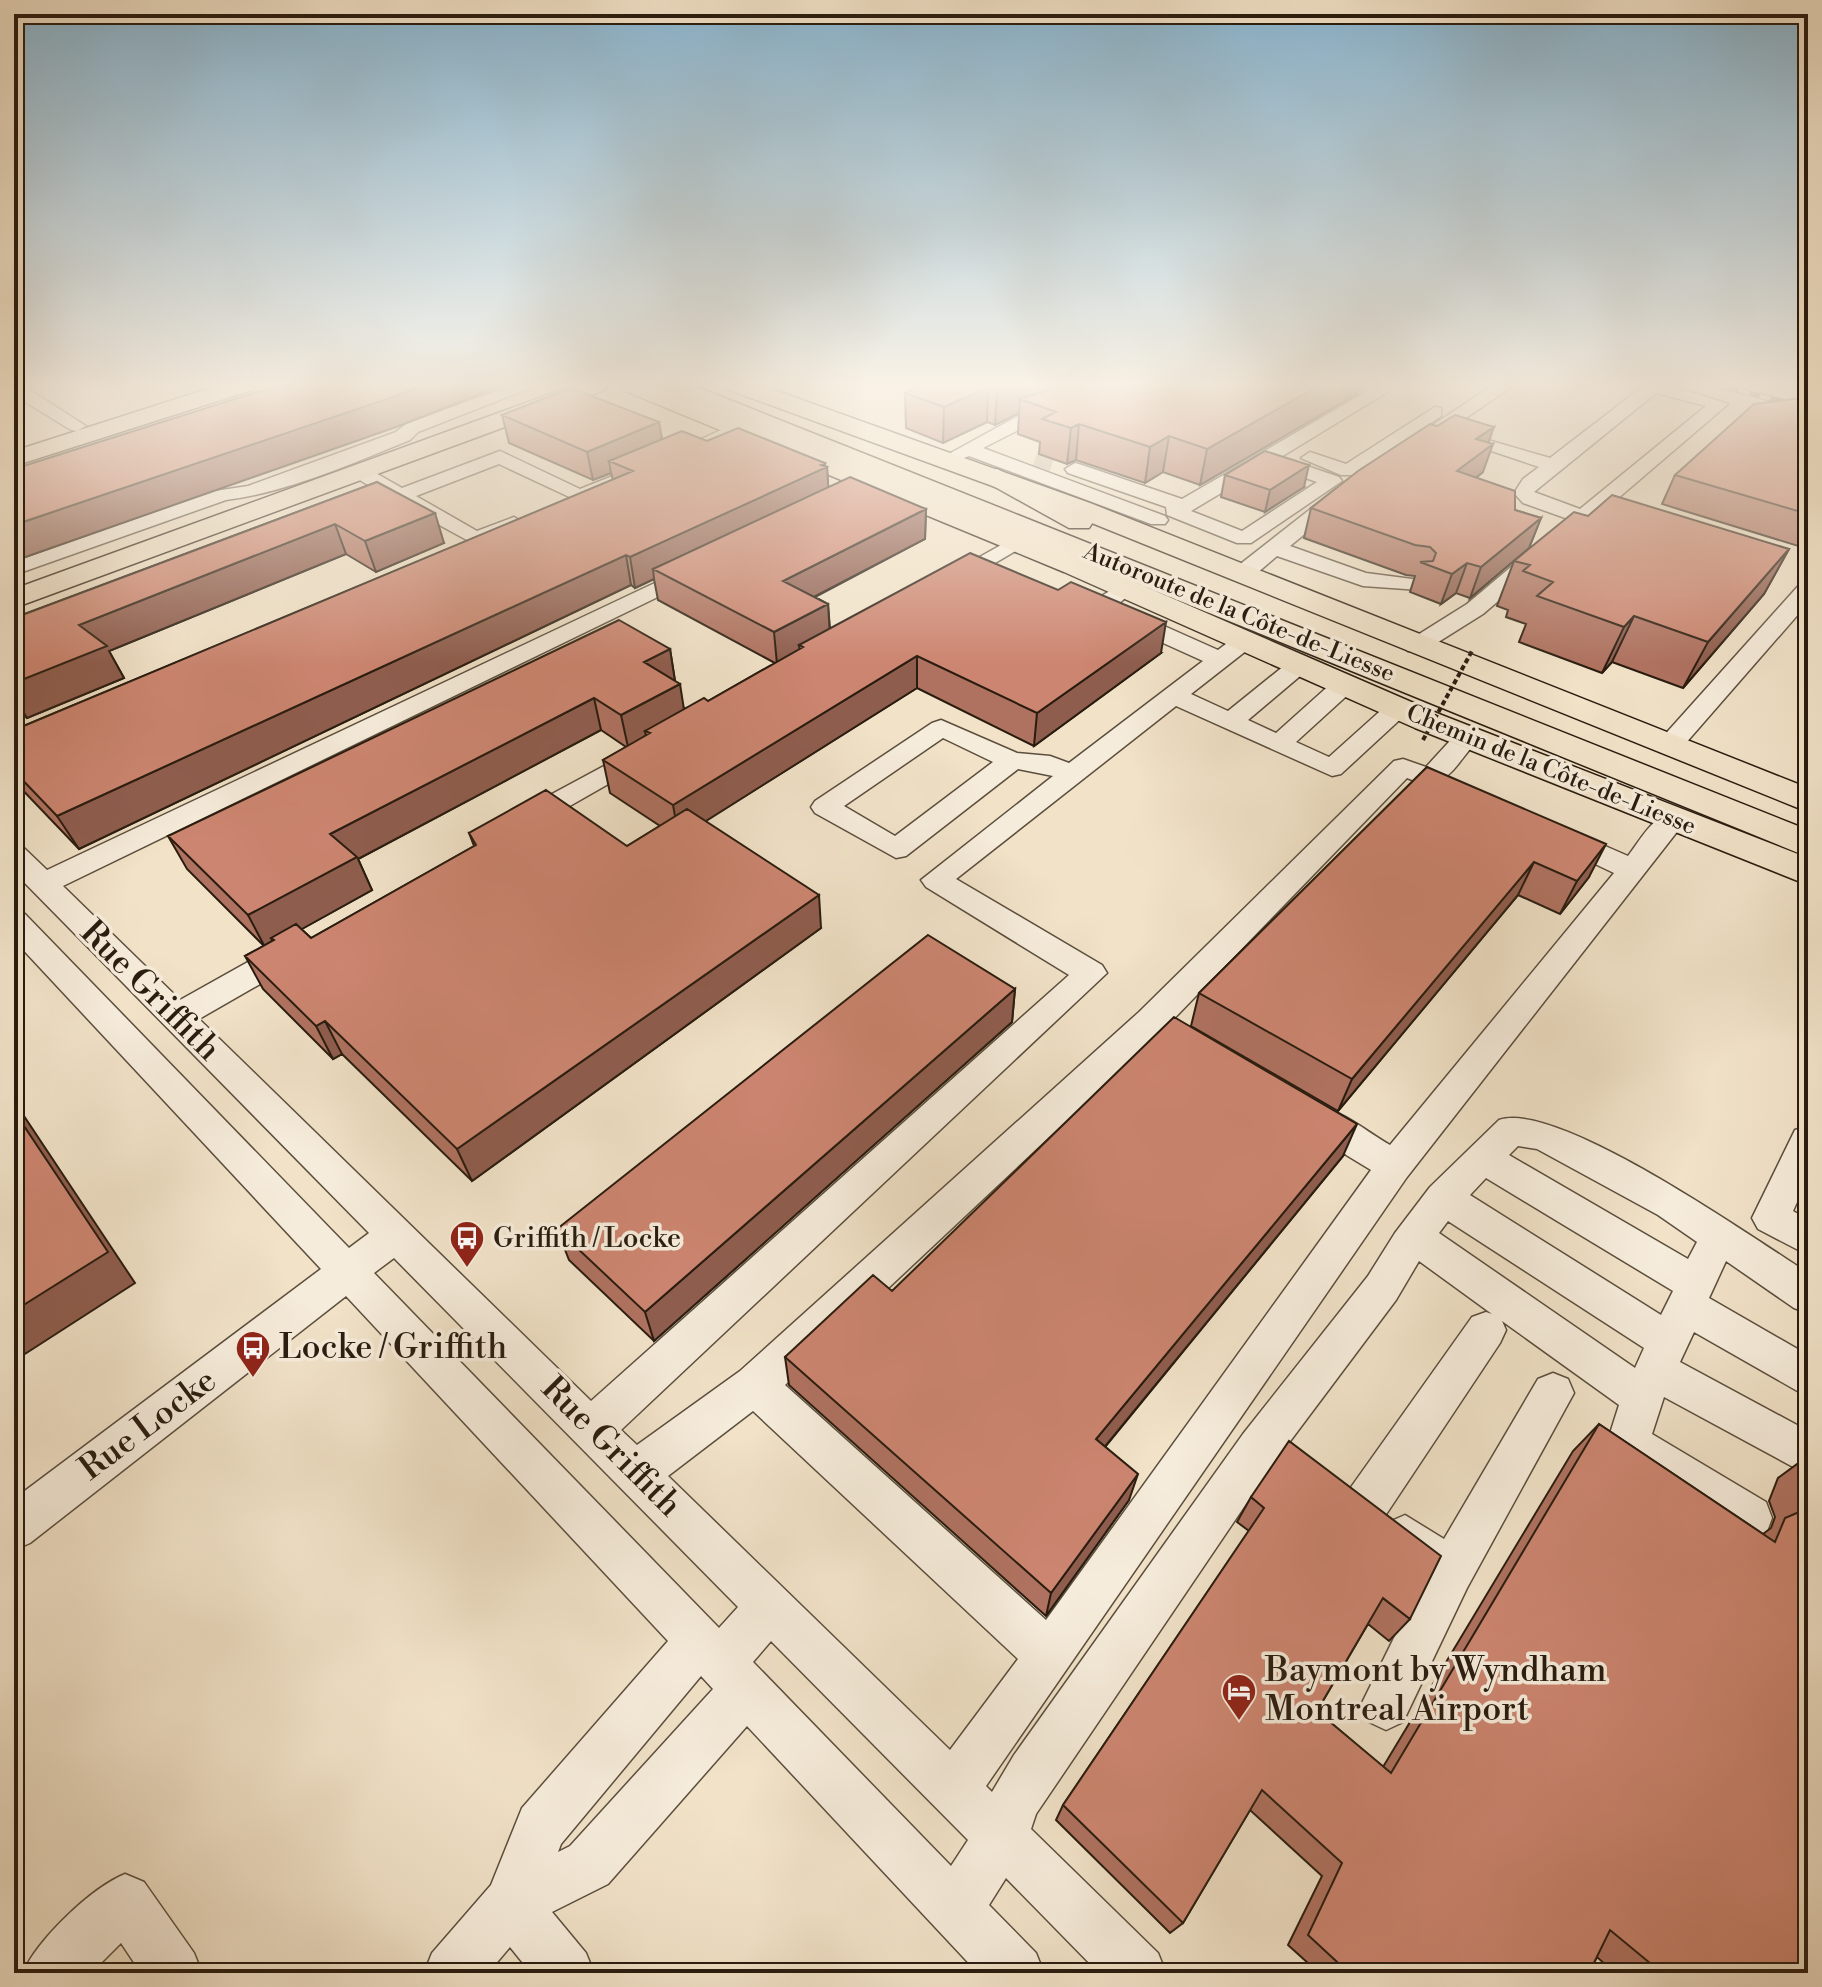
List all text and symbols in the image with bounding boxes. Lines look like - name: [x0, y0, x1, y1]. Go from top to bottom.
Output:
- street label: Autoroute de la Côte-de-Liesse: [1078, 536, 1399, 689]
- street label: Chemin de la Côte-de-Liesse: [1402, 698, 1700, 842]
- street label: Rue Griffith: [71, 912, 229, 1070]
- bus stop icon: Griffith / Locke: [448, 1219, 486, 1269]
- place label: Griffith / Locke: [493, 1221, 681, 1256]
- place label: Locke / Griffith: [279, 1327, 507, 1369]
- bus stop icon: Locke / Griffith: [234, 1329, 272, 1379]
- street label: Rue Locke: [71, 1360, 225, 1490]
- street label: Rue Griffith: [532, 1368, 690, 1526]
- place label: Baymont by Wyndham Montreal Airport: [1264, 1650, 1607, 1731]
- hotel icon: Baymont by Wyndham Montreal Airport: [1220, 1672, 1258, 1722]

